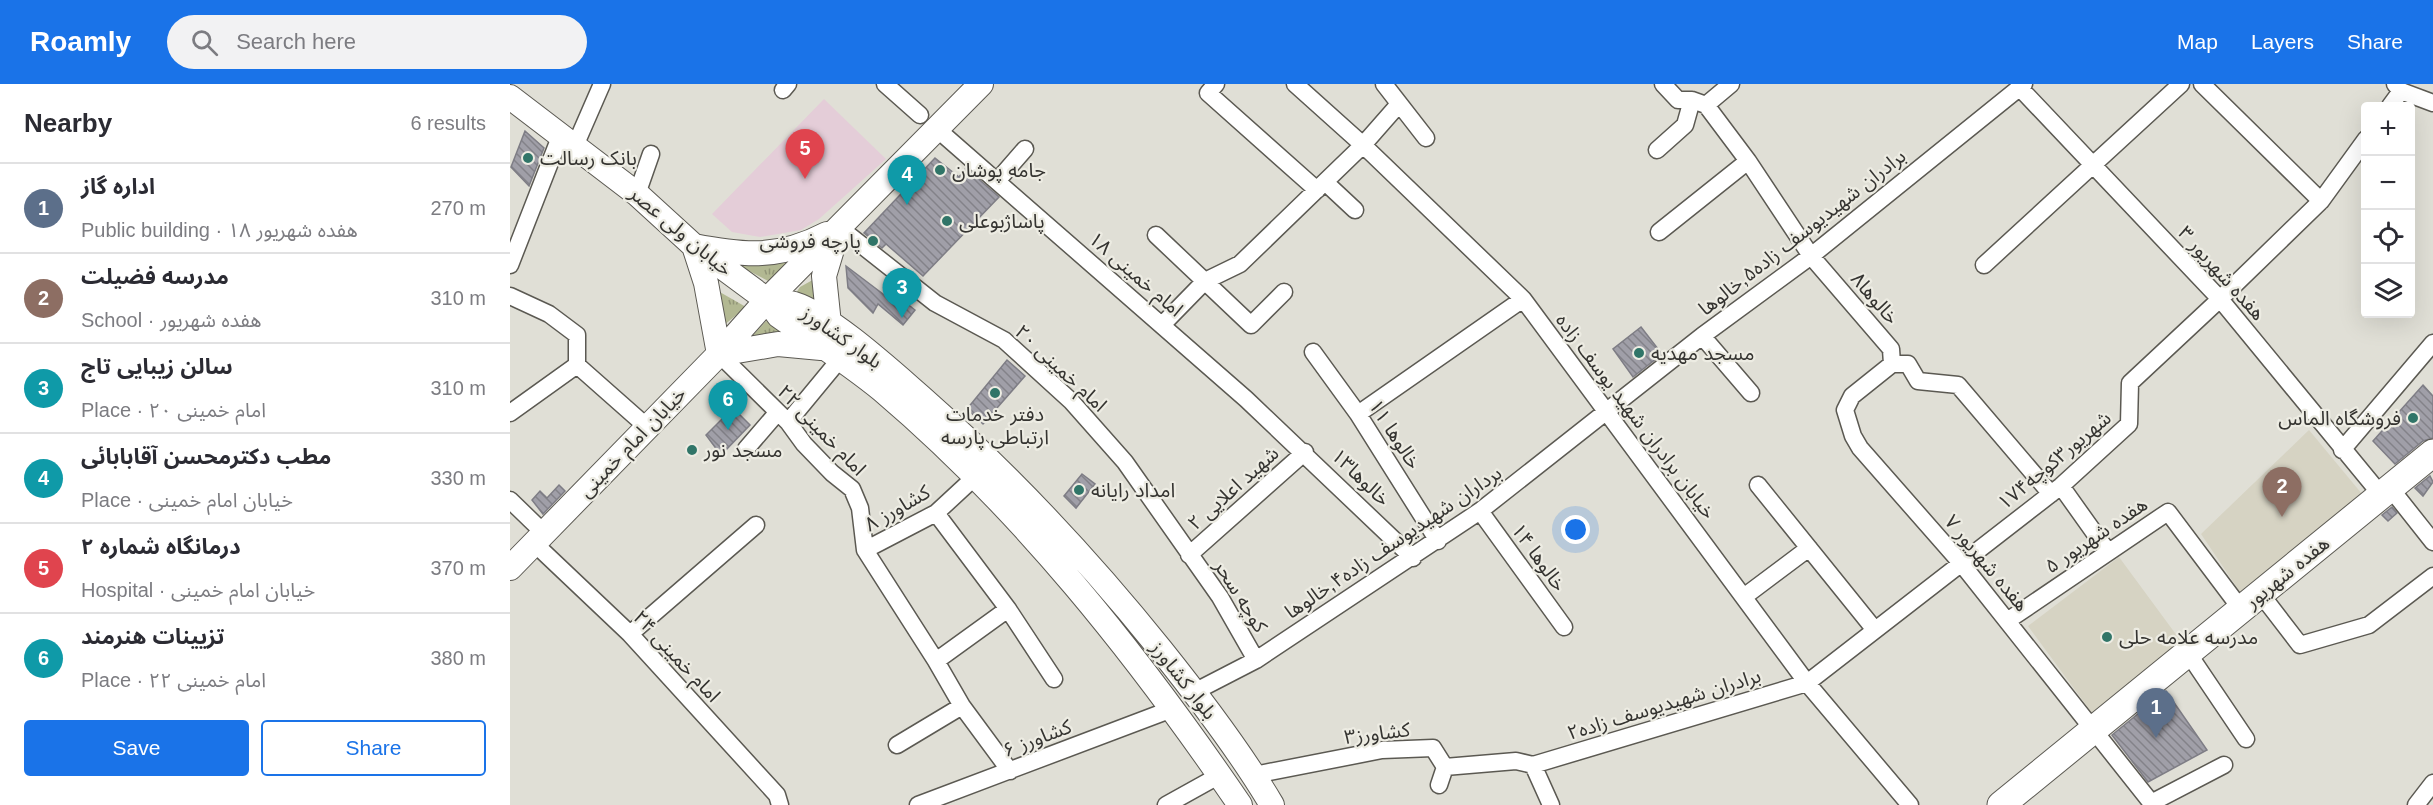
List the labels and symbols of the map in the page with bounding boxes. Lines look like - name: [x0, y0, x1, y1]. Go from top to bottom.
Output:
- pin: 5: [786, 130, 824, 179]
- street label: برادران شهیدیوسف زاده۵,خالوها: [1694, 144, 1910, 320]
- place label: بانک رسالت: [540, 147, 637, 170]
- marker: بانک رسالت: [521, 151, 535, 165]
- pin: 4: [888, 156, 926, 205]
- place label: جامه پوشان: [952, 159, 1046, 183]
- marker: جامه پوشان: [933, 163, 947, 177]
- street label: خیابان ولی عصر: [624, 181, 737, 281]
- place label: پاساژبوعلی: [959, 210, 1045, 234]
- marker: پاساژبوعلی: [940, 214, 954, 228]
- street label: هفده شهریور ۳: [2173, 222, 2270, 325]
- street label: امام خمینی ۱۸: [1082, 227, 1187, 324]
- place label: پارچه فروشی: [759, 230, 861, 254]
- marker: پارچه فروشی: [866, 234, 880, 248]
- pin: 3: [882, 268, 922, 318]
- street label: خالوها۸: [1846, 268, 1903, 329]
- street label: بلوار کشاورز: [796, 301, 886, 374]
- street label: خیابان برادران شهید یوسف زاده: [1551, 309, 1720, 523]
- street label: امام خمینی ۲۰: [1008, 320, 1111, 419]
- place label: مسجد مهدیه: [1651, 342, 1754, 364]
- marker: مسجد مهدیه: [1632, 346, 1646, 360]
- pin: 6: [708, 380, 748, 430]
- street label: امام خمینی ۲۲: [771, 380, 871, 483]
- street label: خیابان امام خمینی: [574, 382, 693, 504]
- marker: دفتر خدمات ارتباطی پارسه: [988, 386, 1002, 400]
- street label: خالوها ۱۱: [1364, 395, 1425, 473]
- place label: دفتر خدمات ارتباطی پارسه: [941, 403, 1049, 450]
- street label: ۱۷شهریور۳کوچه۴: [1993, 406, 2116, 515]
- place label: فروشگاه الماس: [2278, 407, 2401, 430]
- marker: فروشگاه الماس: [2406, 411, 2420, 425]
- place label: مسجد نور: [703, 439, 783, 462]
- street label: شهید اعلایی ۲: [1183, 442, 1283, 535]
- marker: مسجد نور: [685, 443, 699, 457]
- street label: خالوها۱۳: [1327, 444, 1395, 511]
- street label: برداران شهیدیوسف زاده۴,خالوها: [1281, 461, 1506, 624]
- pin: 2: [2262, 468, 2302, 517]
- place label: امداد رایانه: [1091, 479, 1175, 502]
- street label: کشاورز ۸: [860, 480, 935, 536]
- marker: امداد رایانه: [1072, 483, 1086, 497]
- street label: هفده شهریور ۵: [2041, 493, 2152, 578]
- street label: هفده شهریور ۷: [1940, 511, 2034, 616]
- your location: [1561, 515, 1590, 544]
- street label: خالوها ۱۴: [1506, 519, 1571, 596]
- street label: هفده شهریور: [2240, 531, 2334, 614]
- street label: کوچه سحر: [1208, 555, 1272, 638]
- street label: امام خمینی ۲۴: [626, 606, 725, 709]
- place label: مدرسه علامه حلی: [2119, 626, 2258, 649]
- marker: مدرسه علامه حلی: [2100, 630, 2114, 644]
- street label: بلوار کشاورز: [1145, 636, 1221, 724]
- street label: برادران شهیدیوسف زاده۲: [1565, 664, 1764, 745]
- pin: 1: [2136, 688, 2176, 738]
- street label: کشاورز ۶: [1000, 715, 1075, 762]
- street label: کشاورز۳: [1343, 718, 1412, 749]

